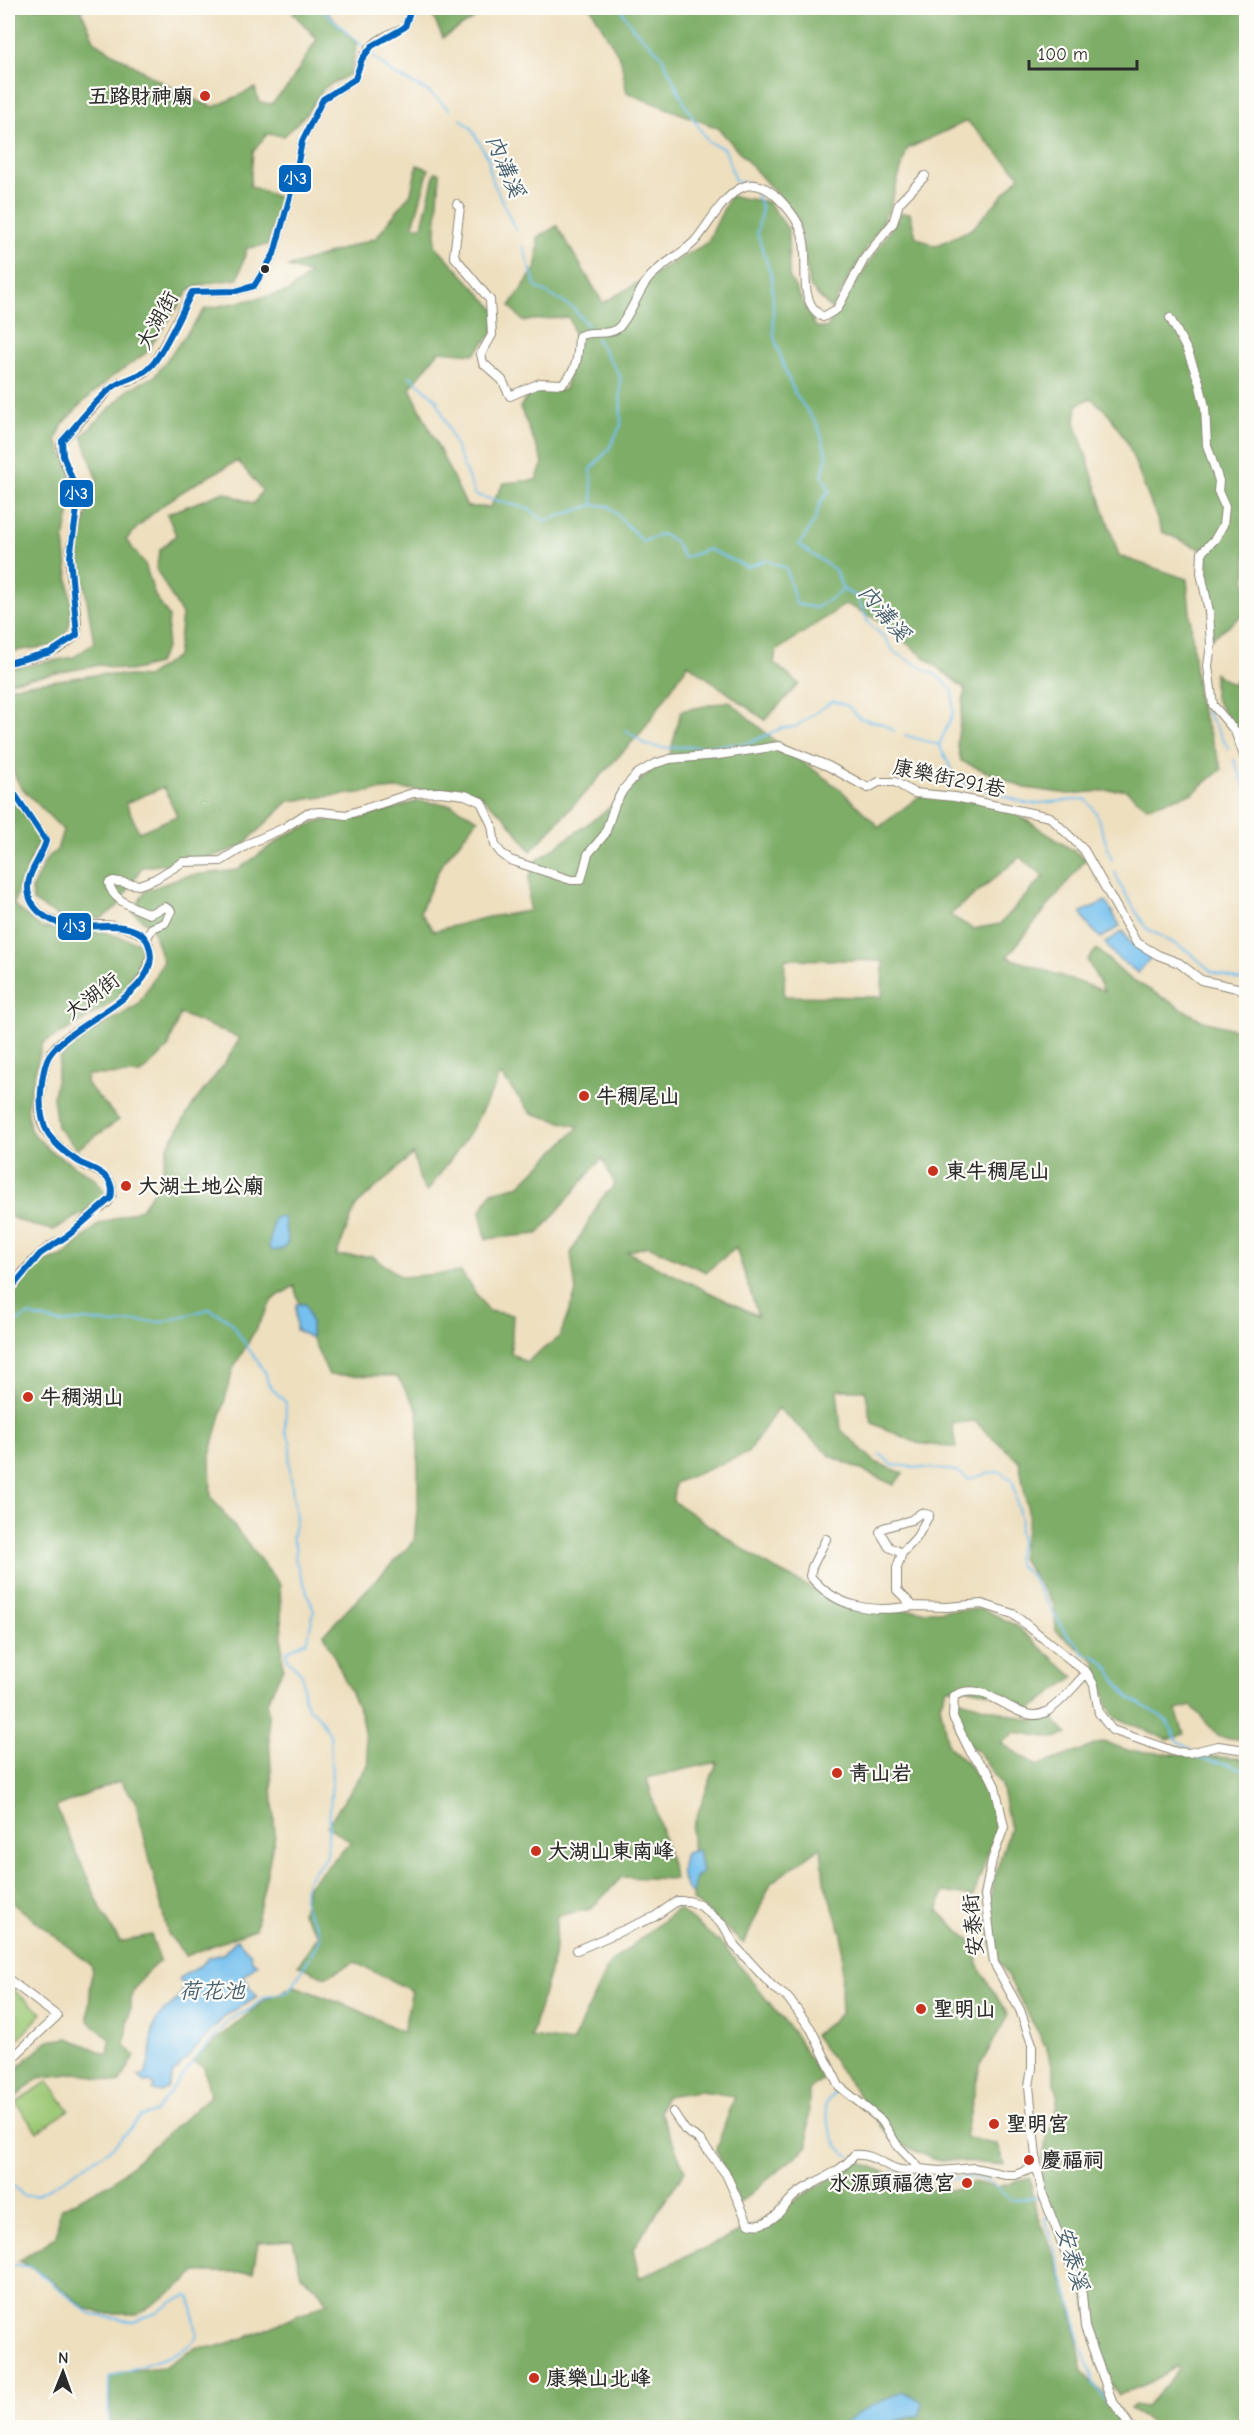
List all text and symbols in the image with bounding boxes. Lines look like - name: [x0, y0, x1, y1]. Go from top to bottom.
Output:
- scale bar: [1029, 33, 1137, 71]
- text: 100 m: [1038, 44, 1088, 65]
- place label: 五路財神廟: [88, 84, 193, 108]
- marker: 五路財神廟: [198, 89, 212, 103]
- water label: 內溝溪: [480, 131, 530, 202]
- line badge: 小3: [278, 164, 312, 193]
- text: 小3: [283, 170, 307, 188]
- unlabelled marker: [259, 263, 271, 275]
- street label: 大湖街: [131, 287, 183, 353]
- line badge: 小3: [59, 479, 94, 508]
- text: 小3: [64, 485, 88, 503]
- water label: 內溝溪: [853, 579, 916, 647]
- street label: 康樂街291巷: [891, 754, 1007, 802]
- line badge: 小3: [57, 912, 92, 941]
- text: 小3: [62, 918, 86, 936]
- street label: 大湖街: [60, 967, 124, 1025]
- place label: 牛稠尾山: [596, 1084, 680, 1108]
- marker: 牛稠尾山: [577, 1089, 591, 1103]
- place label: 東牛稠尾山: [945, 1159, 1050, 1183]
- marker: 東牛稠尾山: [926, 1164, 940, 1178]
- place label: 大湖土地公廟: [138, 1174, 264, 1198]
- marker: 大湖土地公廟: [119, 1179, 133, 1193]
- place label: 牛稠湖山: [40, 1385, 124, 1409]
- marker: 牛稠湖山: [21, 1390, 35, 1404]
- place label: 青山岩: [849, 1761, 912, 1785]
- marker: 青山岩: [830, 1766, 844, 1780]
- place label: 大湖山東南峰: [548, 1839, 674, 1863]
- marker: 大湖山東南峰: [529, 1844, 543, 1858]
- street label: 安泰街: [958, 1893, 988, 1957]
- water label: 荷花池: [179, 1978, 246, 2004]
- place label: 聖明山: [933, 1997, 996, 2021]
- marker: 聖明山: [914, 2002, 928, 2016]
- place label: 聖明宮: [1006, 2112, 1069, 2136]
- marker: 聖明宮: [987, 2117, 1001, 2131]
- place label: 慶福祠: [1041, 2148, 1104, 2172]
- marker: 慶福祠: [1022, 2153, 1036, 2167]
- place label: 水源頭福德宮: [829, 2171, 955, 2195]
- marker: 水源頭福德宮: [960, 2176, 974, 2190]
- water label: 安泰溪: [1050, 2223, 1094, 2294]
- north arrow: [33, 2342, 93, 2402]
- text: N: [58, 2349, 69, 2367]
- place label: 康樂山北峰: [546, 2366, 651, 2390]
- marker: 康樂山北峰: [527, 2371, 541, 2385]

